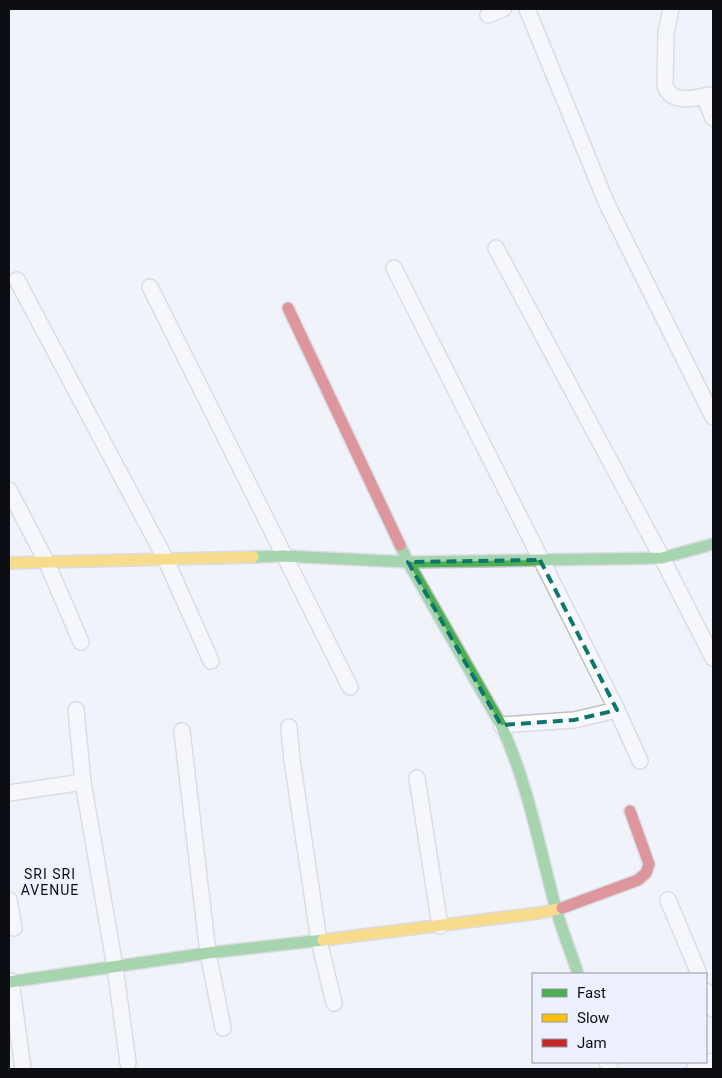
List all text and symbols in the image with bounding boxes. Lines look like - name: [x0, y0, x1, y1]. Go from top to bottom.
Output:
- district label: SRI SRI AVENUE: [21, 866, 79, 898]
- legend: [532, 973, 707, 1063]
- text: Fast: [577, 984, 606, 1002]
- text: Slow: [577, 1009, 609, 1027]
- text: Jam: [577, 1034, 607, 1052]

